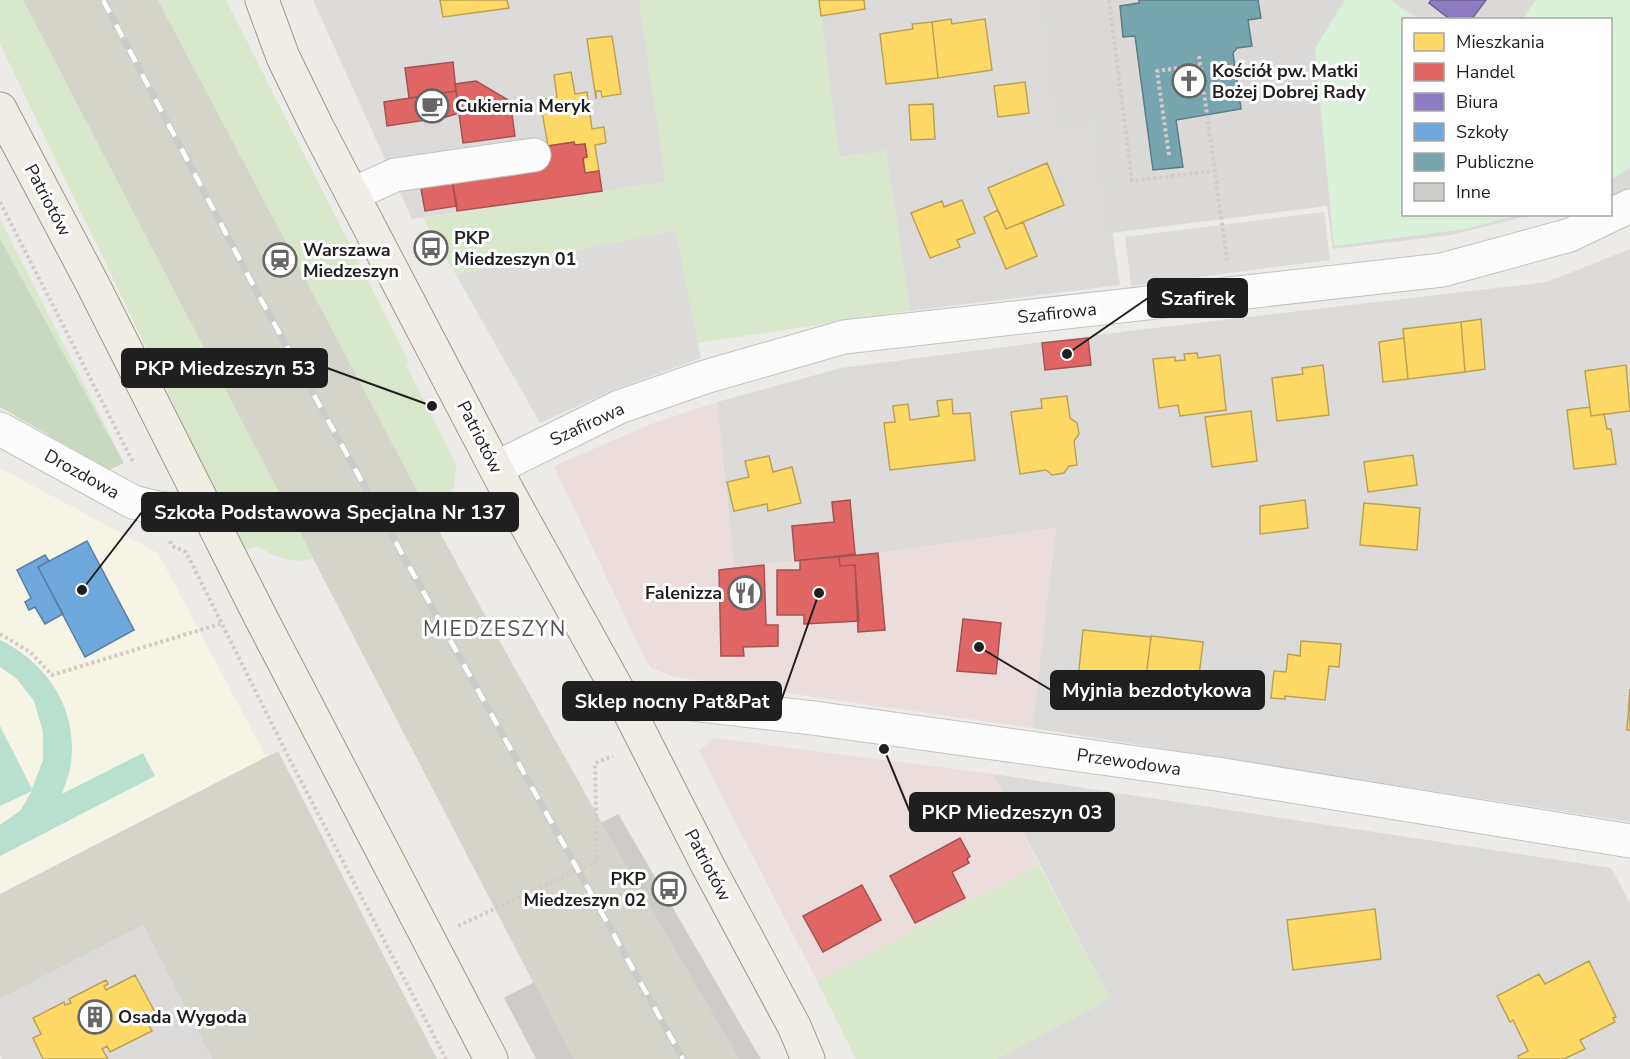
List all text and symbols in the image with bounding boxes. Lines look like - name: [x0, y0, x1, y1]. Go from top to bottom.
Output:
- legend: [1402, 18, 1612, 216]
- text: Mieszkania: [1456, 30, 1544, 54]
- place label: Kościół pw. Matki Bożej Dobrej Rady: [1212, 59, 1366, 104]
- text: Handel: [1456, 60, 1516, 84]
- church icon: Kościół pw. Matki Bożej Dobrej Rady: [1171, 63, 1207, 99]
- cafe icon: Cukiernia Meryk: [414, 88, 450, 124]
- text: Biura: [1456, 90, 1498, 114]
- place label: Cukiernia Meryk: [455, 94, 591, 118]
- text: Szkoły: [1456, 120, 1509, 144]
- text: Publiczne: [1456, 150, 1534, 174]
- street label: Patriotów: [19, 160, 77, 240]
- text: Inne: [1456, 180, 1491, 204]
- place label: PKP Miedzeszyn 01: [454, 226, 576, 271]
- bus stop icon: PKP Miedzeszyn 01: [413, 230, 449, 266]
- place label: Warszawa Miedzeszyn: [303, 238, 399, 283]
- station icon: Warszawa Miedzeszyn: [262, 242, 298, 278]
- callout: Szafirek: [1148, 279, 1247, 317]
- text: Szafirek: [1161, 285, 1236, 312]
- street label: Szafirowa: [1016, 297, 1098, 329]
- callout: PKP Miedzeszyn 53: [122, 349, 327, 387]
- text: PKP Miedzeszyn 53: [135, 355, 315, 382]
- street label: Szafirowa: [546, 396, 628, 452]
- street label: Patriotów: [451, 397, 509, 477]
- street label: Drozdowa: [40, 443, 124, 505]
- callout: Szkoła Podstawowa Specjalna Nr 137: [142, 493, 518, 531]
- text: Szkoła Podstawowa Specjalna Nr 137: [154, 499, 506, 526]
- restaurant icon: Falenizza: [727, 575, 763, 611]
- place label: Falenizza: [645, 581, 722, 605]
- district label: MIEDZESZYN: [423, 615, 567, 643]
- callout: Myjnia bezdotykowa: [1051, 671, 1264, 709]
- text: Myjnia bezdotykowa: [1062, 677, 1252, 704]
- callout: Sklep nocny Pat&Pat: [563, 682, 781, 720]
- text: Sklep nocny Pat&Pat: [575, 688, 770, 715]
- street label: Przewodowa: [1075, 743, 1183, 781]
- callout: PKP Miedzeszyn 03: [910, 793, 1114, 831]
- text: PKP Miedzeszyn 03: [922, 799, 1102, 826]
- street label: Patriotów: [679, 825, 737, 905]
- place label: PKP Miedzeszyn 02: [524, 867, 646, 912]
- bus stop icon: PKP Miedzeszyn 02: [651, 871, 687, 907]
- building icon: Osada Wygoda: [77, 999, 113, 1035]
- place label: Osada Wygoda: [118, 1005, 247, 1029]

